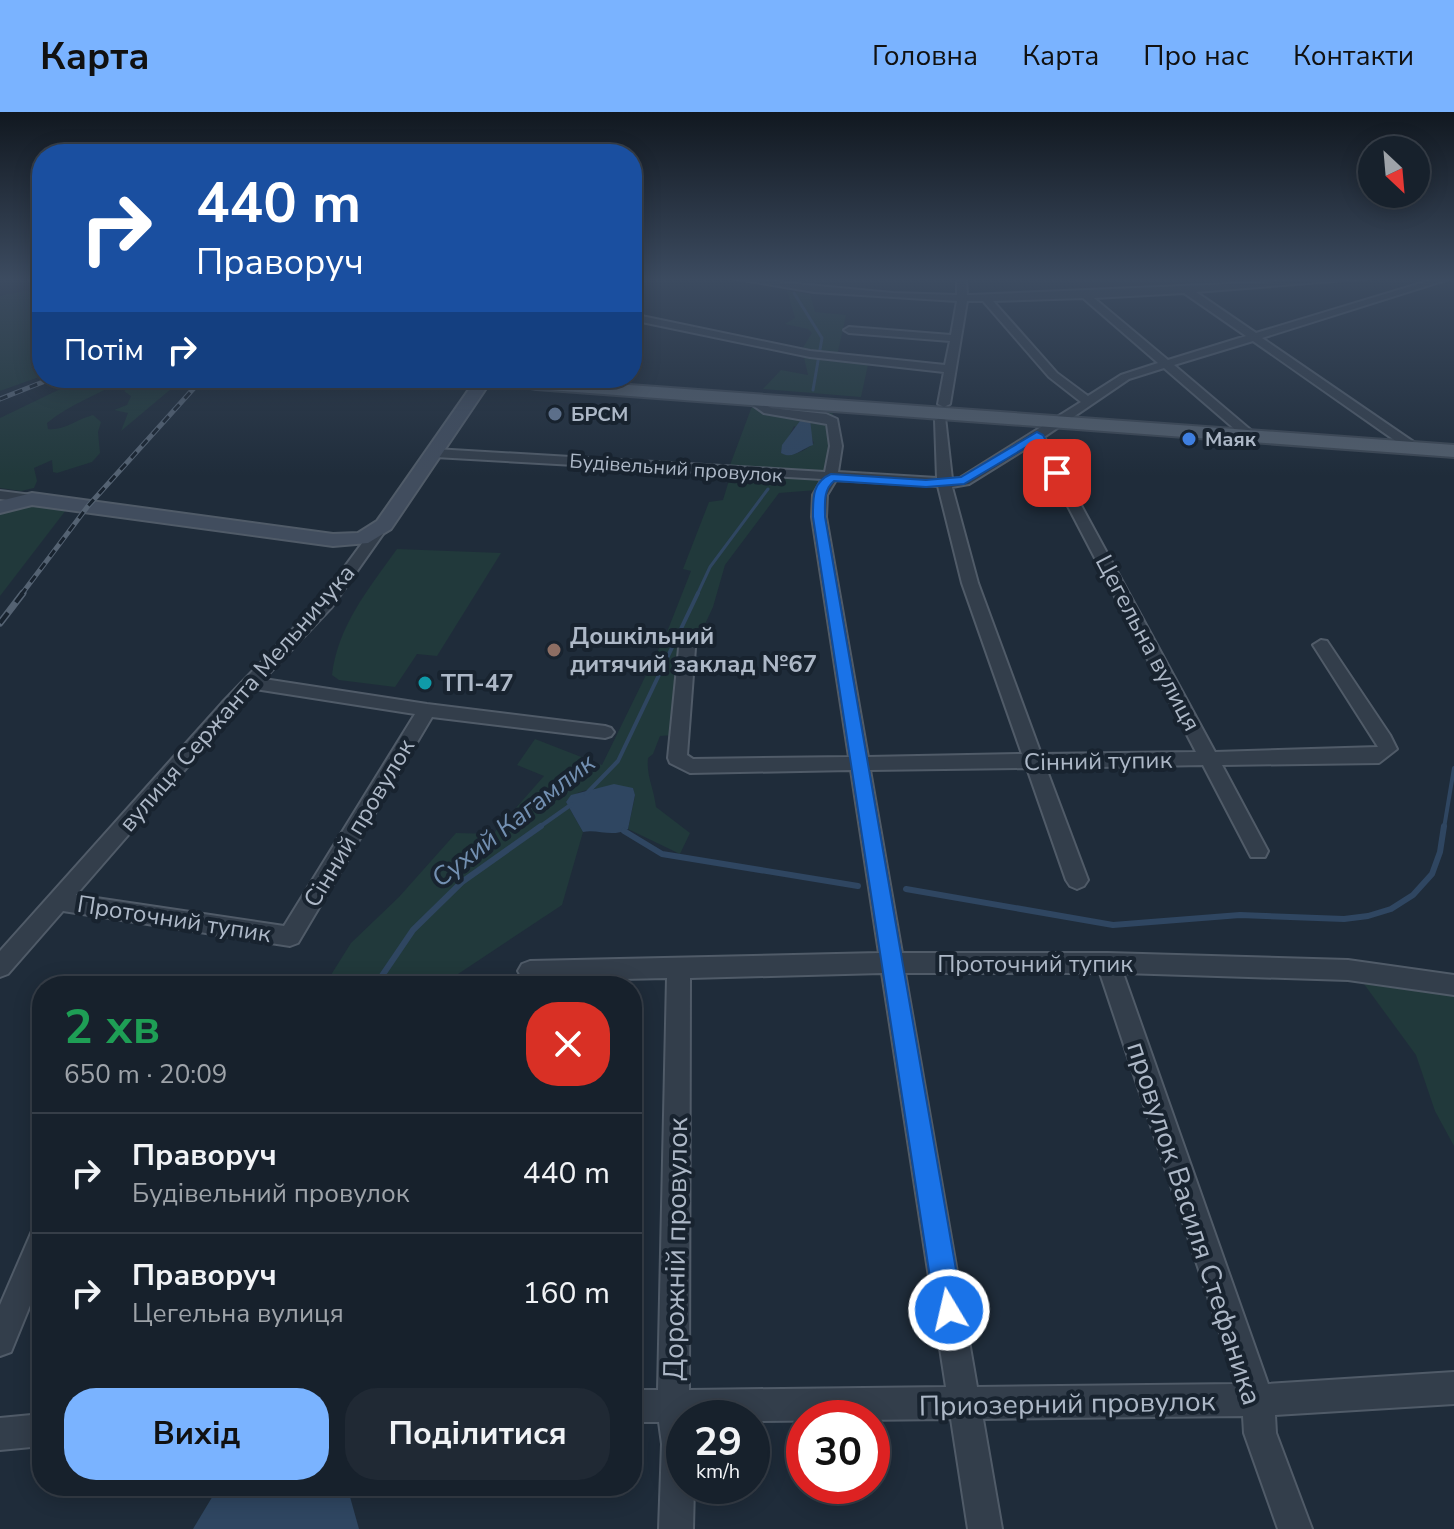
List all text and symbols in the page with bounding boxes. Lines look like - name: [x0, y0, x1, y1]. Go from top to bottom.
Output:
- text: Карта: [40, 31, 150, 82]
- text: Головна: [872, 37, 978, 75]
- text: Карта: [1022, 37, 1099, 75]
- text: Про нас: [1143, 37, 1249, 75]
- text: Контакти: [1293, 37, 1414, 75]
- north arrow: [1358, 136, 1430, 208]
- map controls: [1358, 136, 1430, 208]
- text: 440 m: [196, 165, 361, 242]
- icon: right: [64, 176, 168, 280]
- text: Праворуч: [196, 238, 364, 287]
- icon: right: [160, 328, 204, 372]
- text: Потім: [64, 330, 144, 371]
- place label: БРСМ: [571, 401, 628, 428]
- marker: БРСМ: [546, 405, 564, 423]
- place label: Маяк: [1205, 426, 1257, 453]
- marker: Маяк: [1180, 430, 1198, 448]
- pin: [1023, 439, 1091, 507]
- street label: Будівельний провулок: [569, 448, 784, 489]
- icon: arrive: [1035, 451, 1079, 495]
- street label: Цегельна вулиця: [1088, 549, 1208, 737]
- street label: вулиця Сержанта Мельничука: [112, 557, 362, 839]
- place label: Дошкільний дитячий заклад №67: [570, 620, 817, 680]
- marker: Дошкільний дитячий заклад №67: [545, 641, 563, 659]
- place label: ТП-47: [441, 667, 514, 699]
- marker: ТП-47: [416, 674, 434, 692]
- street label: Сінний провулок: [296, 733, 422, 913]
- street label: Сінний тупик: [1024, 744, 1173, 778]
- water label: Сухий Кагамлик: [424, 745, 603, 895]
- street label: Проточний тупик: [75, 888, 273, 950]
- street label: Проточний тупик: [937, 948, 1133, 980]
- text: 2 хв: [64, 994, 160, 1060]
- button: close: [526, 1002, 610, 1086]
- street label: провулок Василя Стефаника: [1117, 1037, 1271, 1410]
- text: 650 m · 20:09: [64, 1057, 227, 1092]
- street label: Дорожній провулок: [655, 1117, 697, 1381]
- text: Праворуч: [132, 1135, 277, 1176]
- icon: right: [64, 1151, 108, 1195]
- text: 440 m: [523, 1153, 610, 1194]
- text: Будівельний провулок: [132, 1176, 409, 1211]
- text: Праворуч: [132, 1255, 277, 1296]
- position arrow: [907, 1268, 991, 1352]
- icon: right: [64, 1271, 108, 1315]
- text: 160 m: [523, 1273, 610, 1314]
- text: Цегельна вулиця: [132, 1296, 344, 1331]
- street label: Приозерний провулок: [918, 1382, 1216, 1426]
- button: Вихід: [64, 1388, 329, 1480]
- button: Поділитися: [345, 1388, 610, 1480]
- speed limit sign: 30: [786, 1400, 890, 1504]
- text: 29: [694, 1415, 742, 1469]
- text: km/h: [696, 1458, 740, 1485]

